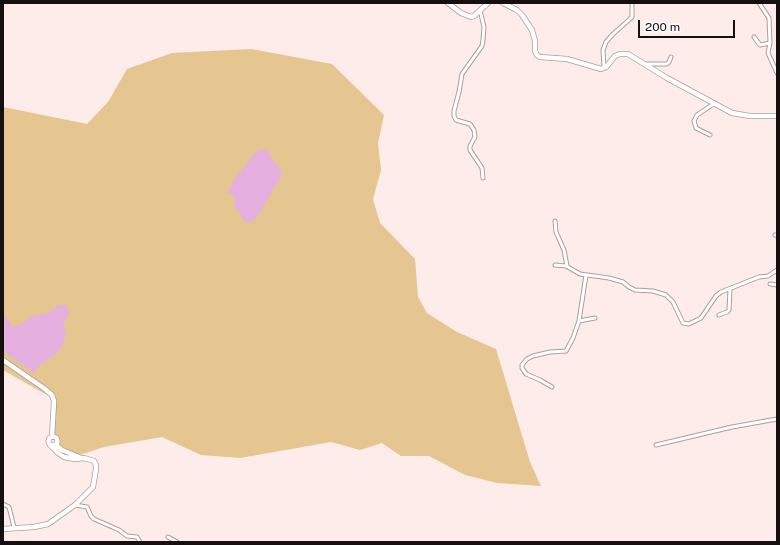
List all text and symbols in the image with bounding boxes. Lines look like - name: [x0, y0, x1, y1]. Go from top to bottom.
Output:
- scale bar: [640, 12, 737, 38]
- text: 200 m: [645, 20, 680, 34]

